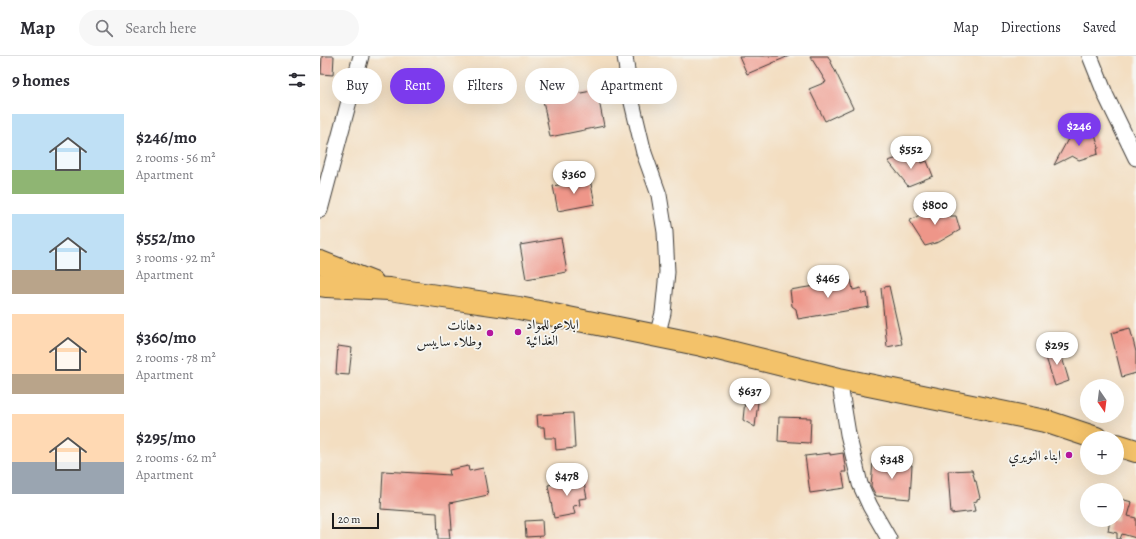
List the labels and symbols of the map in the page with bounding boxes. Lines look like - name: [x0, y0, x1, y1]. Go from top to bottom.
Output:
- pin: $246: [1055, 113, 1103, 147]
- pin: $552: [887, 136, 935, 170]
- pin: $360: [550, 161, 598, 195]
- pin: $800: [911, 192, 959, 226]
- pin: $465: [804, 265, 852, 299]
- place label: ابلاعو للمواد الغذائية: [526, 315, 579, 350]
- place label: دهانات وطلاء سايبس: [417, 316, 482, 351]
- marker: ابلاعو للمواد الغذائية: [513, 327, 523, 337]
- marker: دهانات وطلاء سايبس: [485, 328, 495, 338]
- pin: $295: [1033, 332, 1081, 366]
- pin: $637: [726, 378, 774, 412]
- north arrow: [1080, 379, 1124, 423]
- pin: $348: [868, 446, 916, 480]
- place label: ابناء النويري: [1009, 446, 1061, 467]
- marker: ابناء النويري: [1064, 450, 1074, 460]
- pin: $478: [543, 463, 591, 497]
- scale bar: [332, 511, 379, 530]

